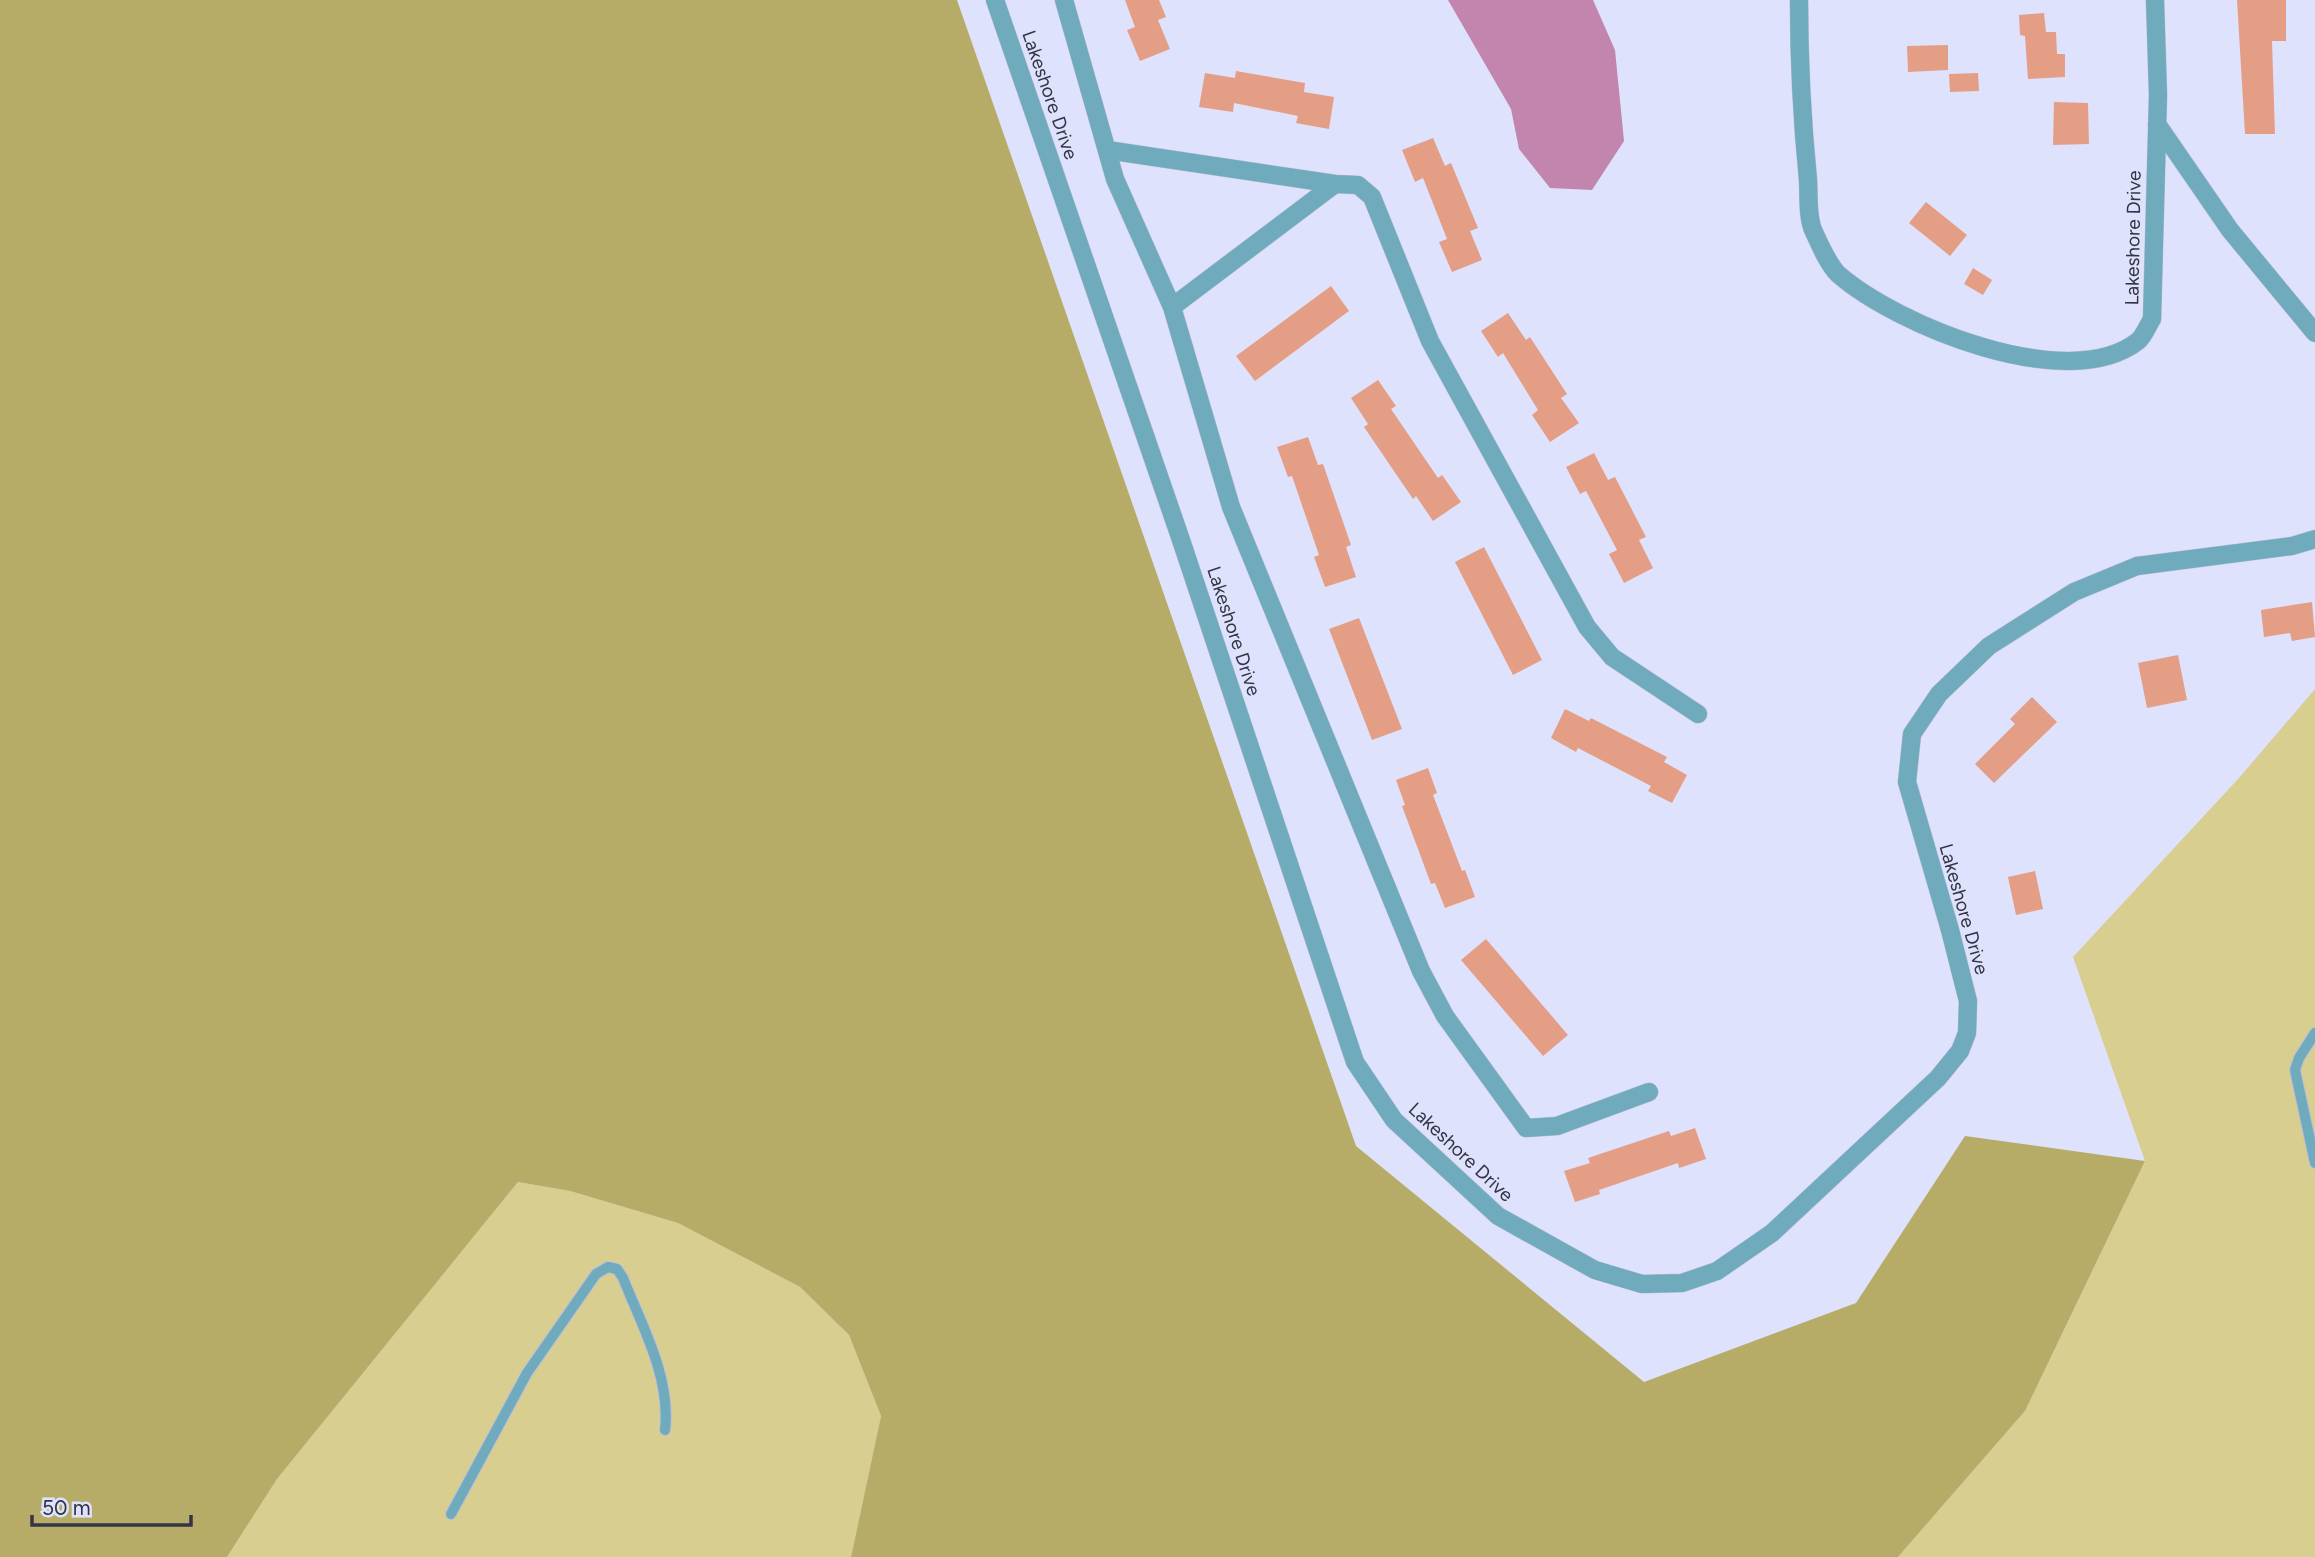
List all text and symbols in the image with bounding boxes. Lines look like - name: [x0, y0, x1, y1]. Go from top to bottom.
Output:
- street label: Lakeshore Drive: [1017, 27, 1083, 163]
- street label: Lakeshore Drive: [2120, 170, 2146, 306]
- street label: Lakeshore Drive: [1202, 563, 1266, 699]
- street label: Lakeshore Drive: [1934, 841, 1994, 977]
- street label: Lakeshore Drive: [1404, 1098, 1518, 1206]
- scale bar: [32, 1484, 191, 1528]
- text: 50 m: [42, 1495, 91, 1520]

